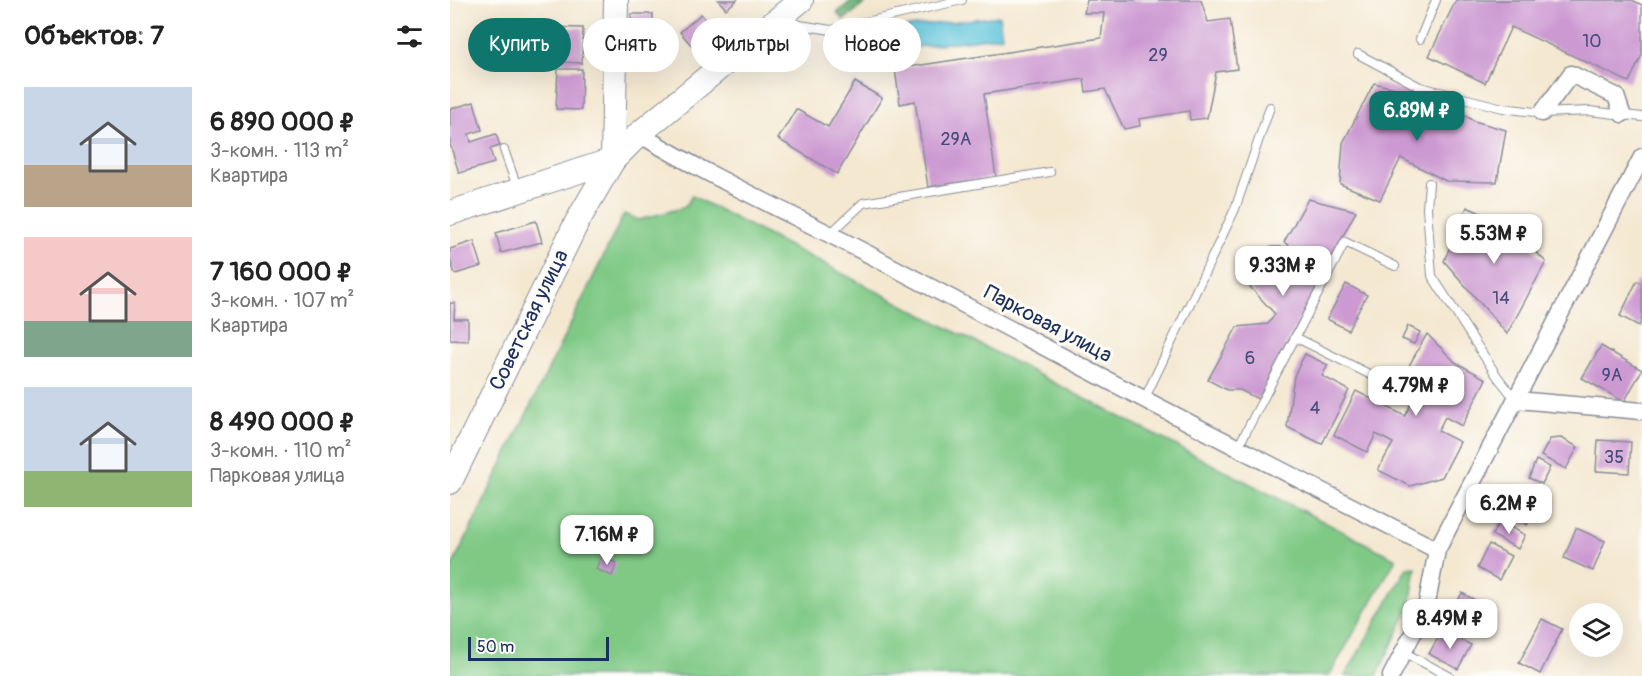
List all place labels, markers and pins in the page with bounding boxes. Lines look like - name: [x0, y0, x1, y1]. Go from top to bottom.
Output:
- pin: 6.89M ₽: [1362, 91, 1472, 142]
- pin: 5.53M ₽: [1439, 214, 1549, 265]
- pin: 9.33M ₽: [1228, 246, 1338, 297]
- pin: 4.79M ₽: [1361, 366, 1471, 417]
- pin: 6.2M ₽: [1460, 484, 1558, 535]
- pin: 7.16M ₽: [552, 515, 662, 566]
- pin: 8.49M ₽: [1395, 599, 1505, 650]

